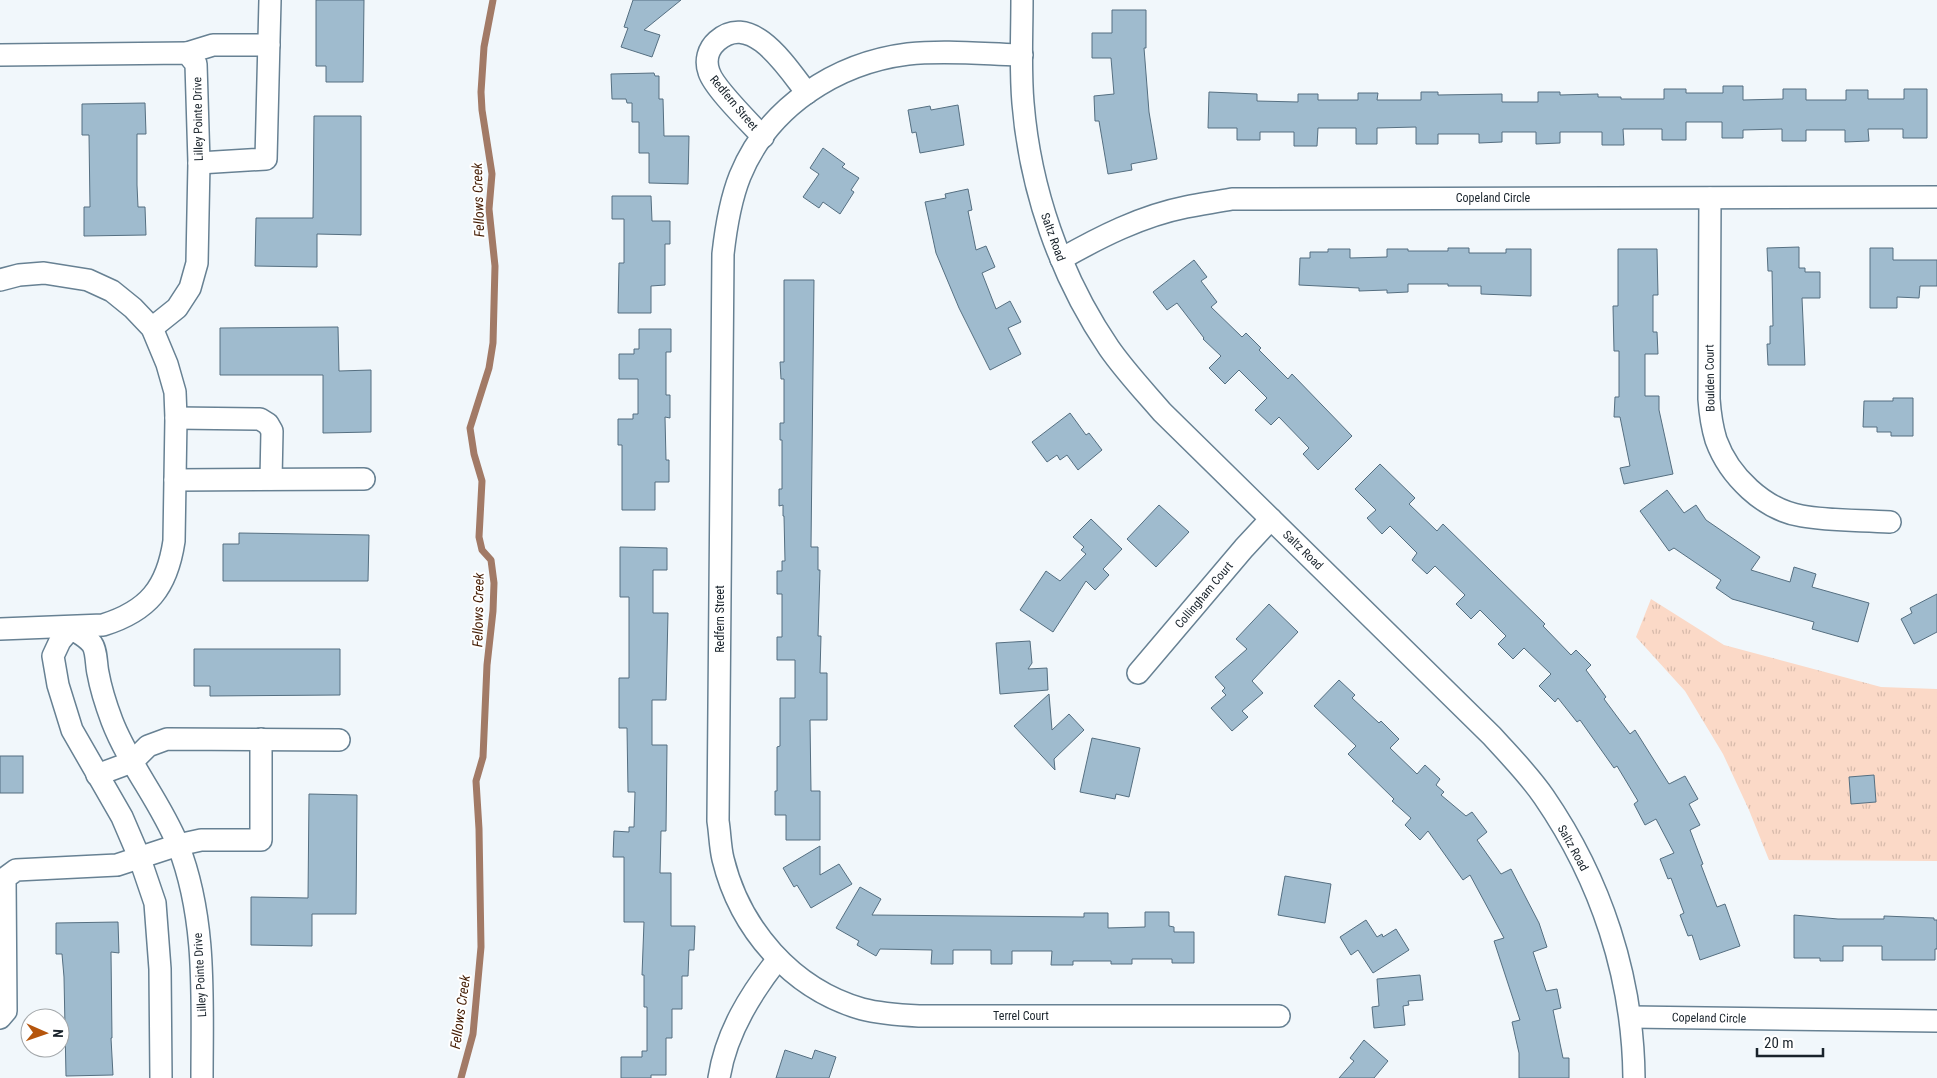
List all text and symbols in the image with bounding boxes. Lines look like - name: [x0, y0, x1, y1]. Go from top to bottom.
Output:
- street label: Redfern Street: [707, 73, 761, 134]
- street label: Lilley Pointe Drive: [190, 76, 206, 161]
- water label: Fellows Creek: [469, 162, 487, 238]
- street label: Copeland Circle: [1456, 191, 1531, 205]
- street label: Saltz Road: [1038, 211, 1068, 263]
- street label: Boulden Court: [1702, 344, 1718, 412]
- street label: Saltz Road: [1280, 527, 1326, 573]
- street label: Collingham Court: [1172, 559, 1236, 631]
- water label: Fellows Creek: [469, 572, 487, 647]
- street label: Redfern Street: [713, 585, 727, 653]
- street label: Saltz Road: [1555, 823, 1591, 873]
- street label: Lilley Pointe Drive: [191, 932, 209, 1017]
- water label: Fellows Creek: [447, 973, 473, 1050]
- north arrow: [20, 1008, 70, 1058]
- street label: Terrel Court: [993, 1009, 1049, 1023]
- street label: Copeland Circle: [1672, 1010, 1747, 1026]
- scale bar: [1757, 1026, 1823, 1058]
- text: N: [50, 1029, 66, 1038]
- text: 20 m: [1764, 1034, 1794, 1052]

